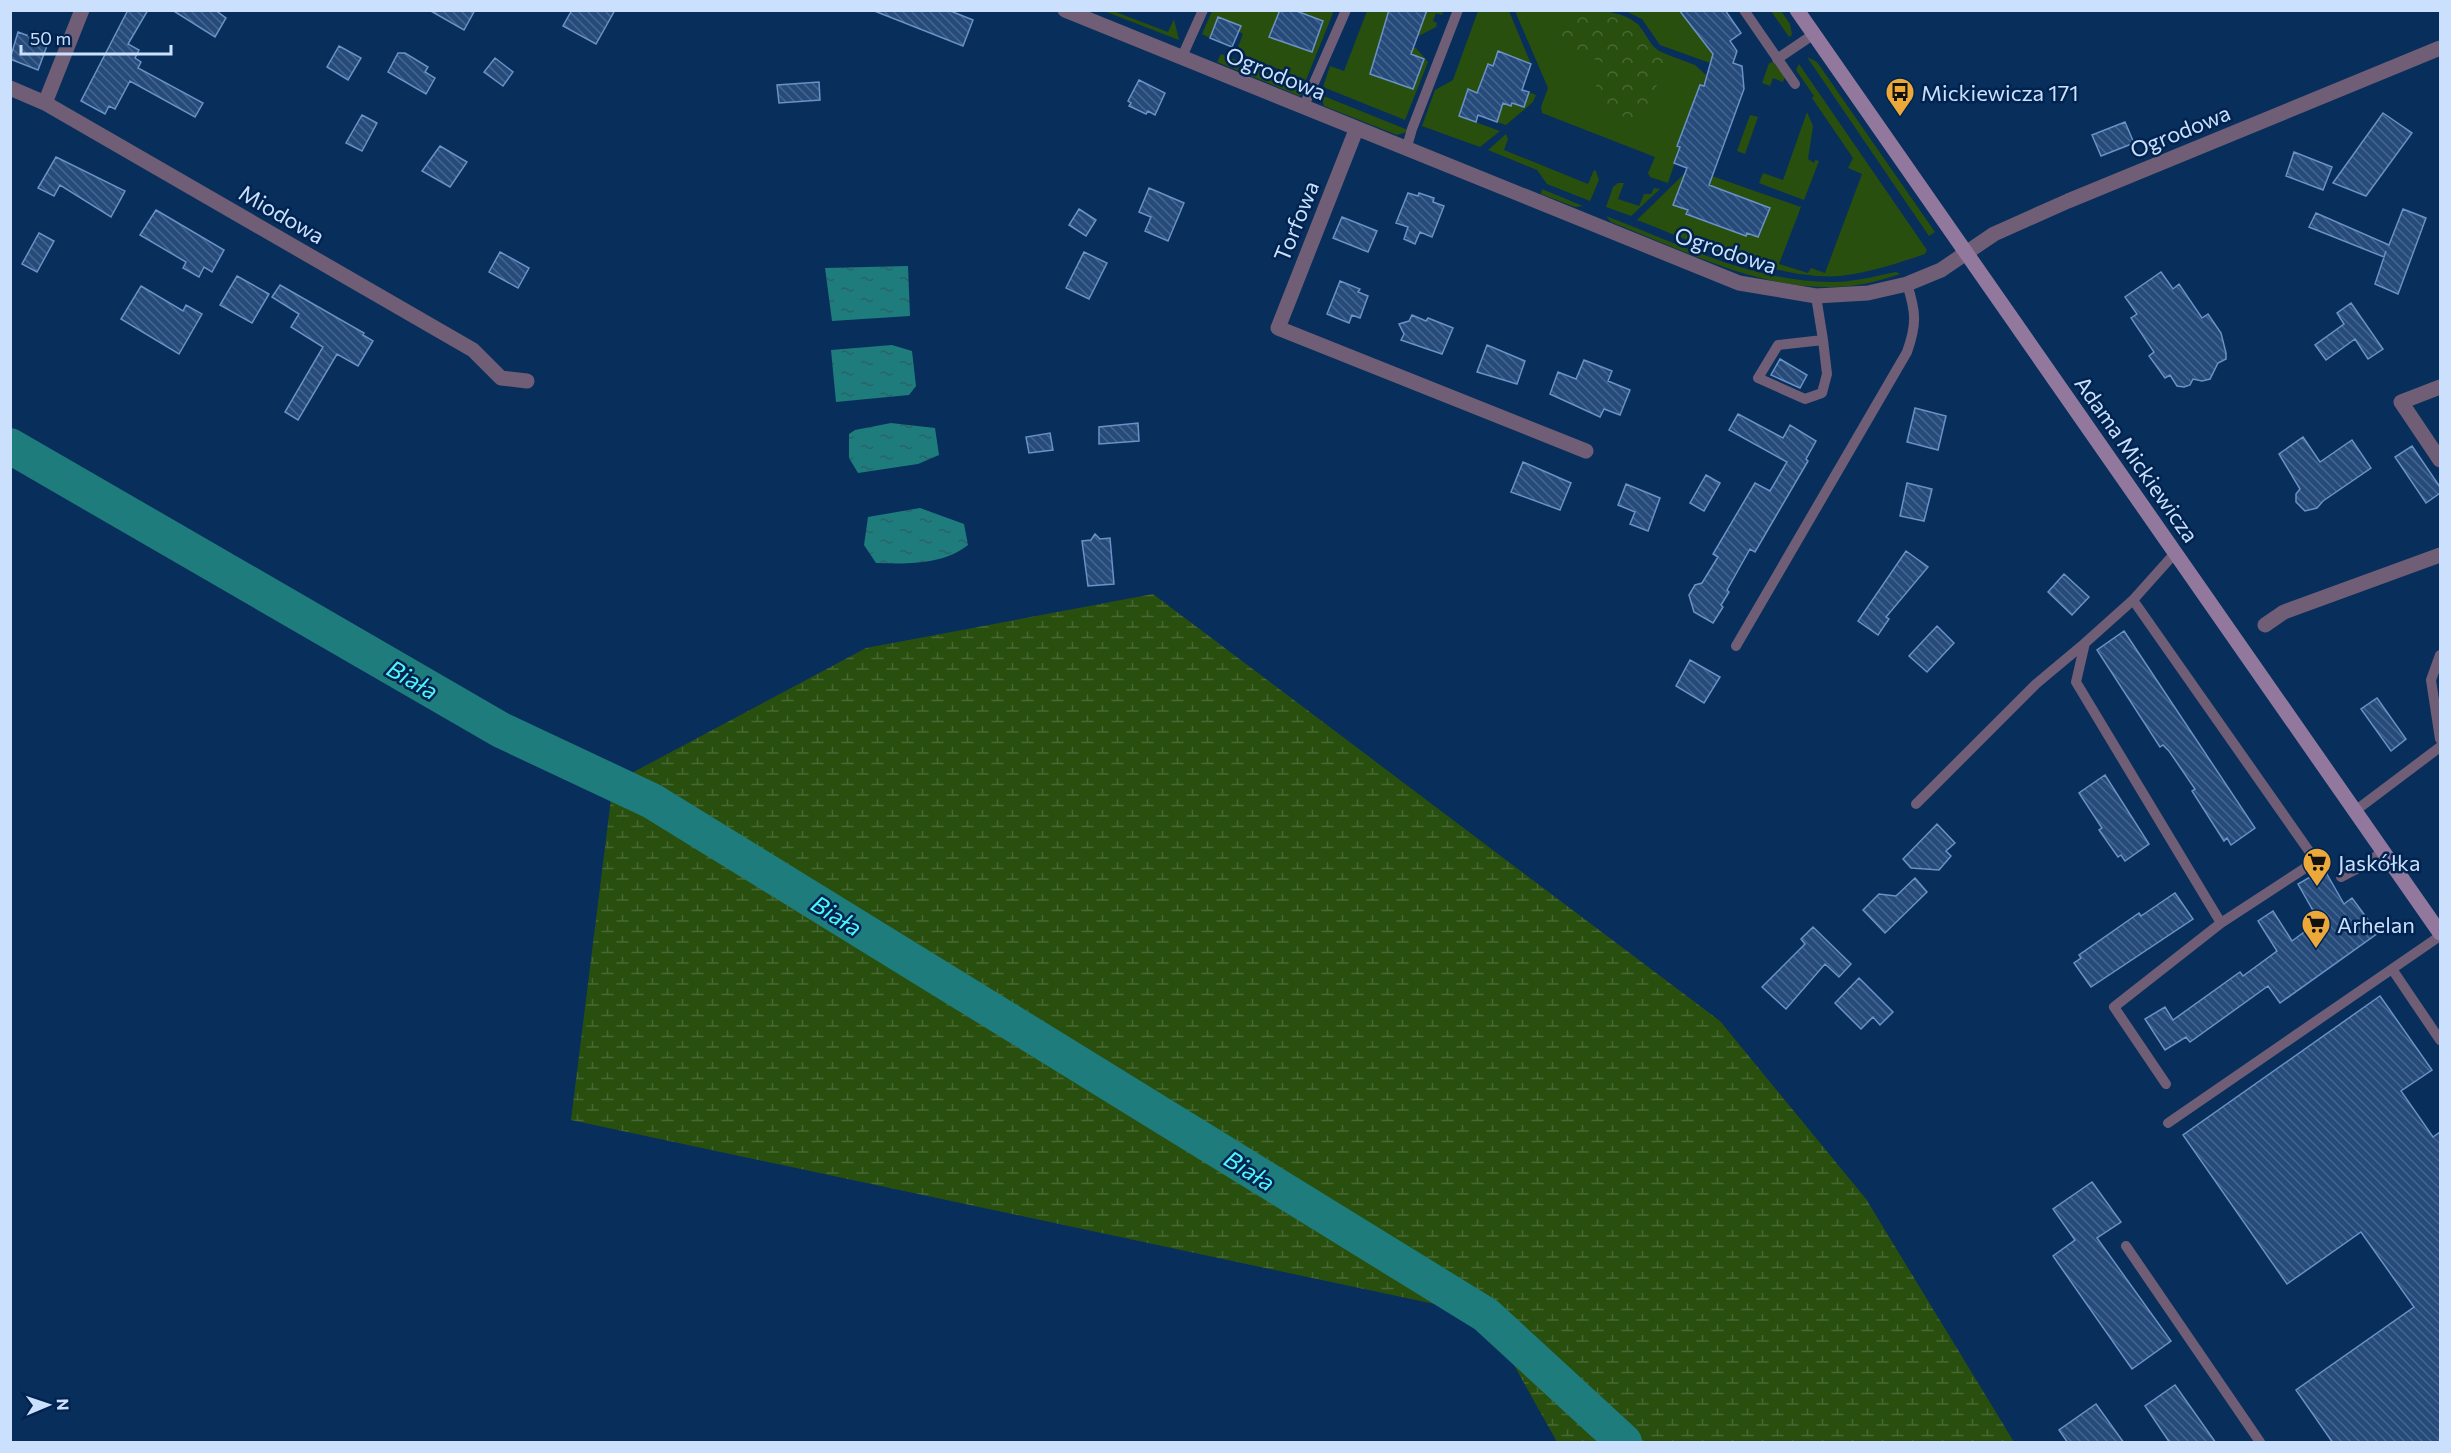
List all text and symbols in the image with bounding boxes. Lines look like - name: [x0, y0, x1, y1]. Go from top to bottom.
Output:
- scale bar: [21, 18, 171, 56]
- text: 50 m: [30, 27, 71, 49]
- street label: Ogrodowa: [1222, 41, 1330, 105]
- bus stop icon: Mickiewicza 171: [1884, 76, 1916, 118]
- place label: Mickiewicza 171: [1921, 79, 2079, 106]
- street label: Ogrodowa: [2126, 99, 2234, 163]
- street label: Torfowa: [1268, 177, 1324, 265]
- street label: Miodowa: [234, 179, 330, 249]
- street label: Ogrodowa: [1672, 221, 1780, 279]
- street label: Adama Mickiewicza: [2069, 371, 2205, 547]
- water label: Biała: [382, 653, 444, 705]
- supermarket icon: Jaskółka: [2301, 846, 2333, 888]
- place label: Jaskółka: [2338, 849, 2421, 876]
- water label: Biała: [806, 888, 868, 942]
- supermarket icon: Arhelan: [2300, 908, 2332, 950]
- place label: Arhelan: [2337, 911, 2415, 938]
- water label: Biała: [1219, 1143, 1281, 1197]
- north arrow: [18, 1375, 78, 1435]
- text: N: [54, 1398, 73, 1411]

